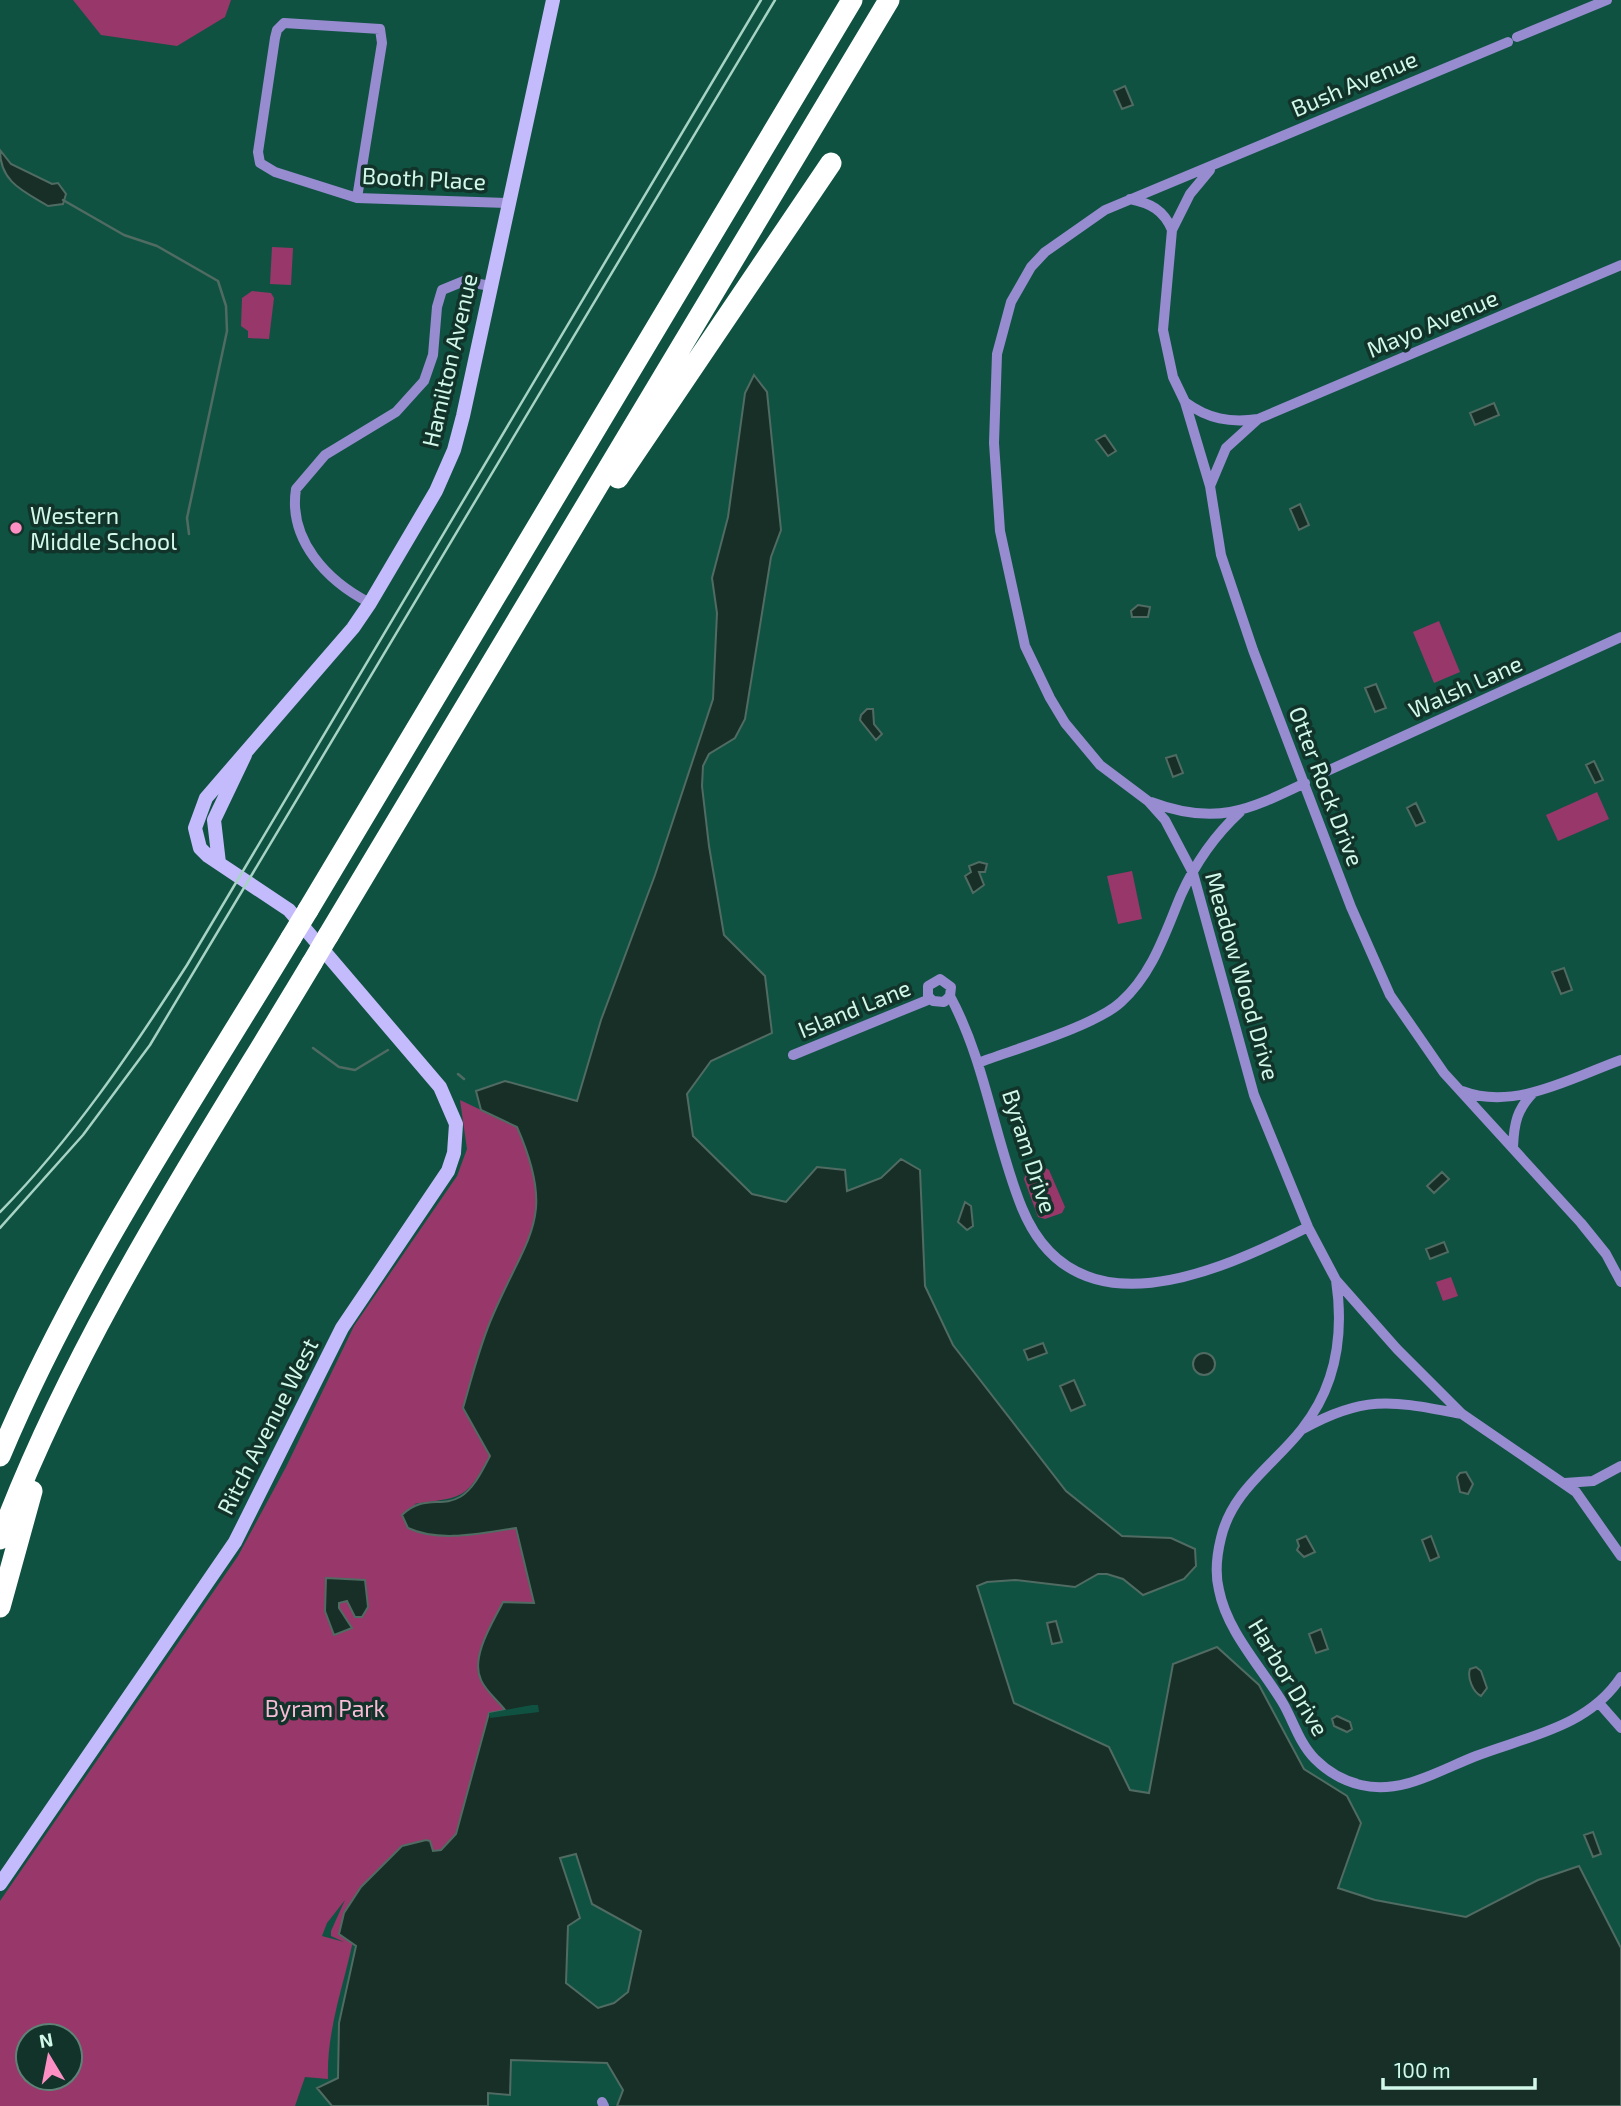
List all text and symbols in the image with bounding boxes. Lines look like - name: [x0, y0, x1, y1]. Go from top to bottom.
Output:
- street label: Bush Avenue: [1287, 44, 1421, 122]
- street label: Booth Place: [361, 161, 487, 195]
- street label: Hamilton Avenue: [415, 270, 483, 450]
- street label: Mayo Avenue: [1362, 283, 1502, 363]
- place label: Western Middle School: [30, 501, 177, 555]
- marker: Western Middle School: [8, 520, 24, 536]
- street label: Walsh Lane: [1404, 649, 1526, 723]
- street label: Otter Rock Drive: [1284, 702, 1370, 870]
- street label: Meadow Wood Drive: [1200, 869, 1286, 1083]
- street label: Island Lane: [794, 973, 914, 1043]
- street label: Byram Drive: [997, 1086, 1063, 1216]
- street label: Ritch Avenue West: [210, 1333, 324, 1519]
- street label: Harbor Drive: [1243, 1613, 1335, 1741]
- park label: Byram Park: [265, 1694, 386, 1722]
- north arrow: [14, 2022, 84, 2092]
- text: N: [37, 2027, 55, 2052]
- scale bar: [1383, 2046, 1535, 2090]
- text: 100 m: [1394, 2057, 1451, 2082]

